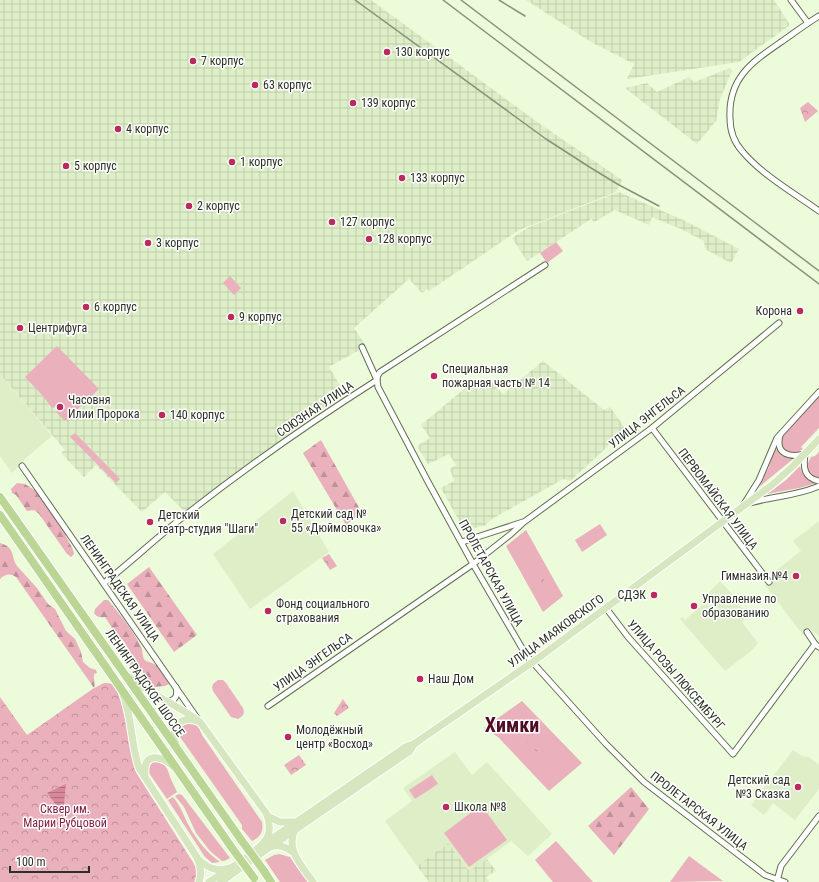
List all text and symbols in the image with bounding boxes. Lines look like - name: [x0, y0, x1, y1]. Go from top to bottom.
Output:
- place label: 130 корпус: [395, 45, 450, 59]
- marker: 130 корпус: [382, 47, 392, 57]
- place label: 7 корпус: [201, 54, 244, 68]
- marker: 7 корпус: [188, 56, 198, 66]
- place label: 63 корпус: [263, 78, 312, 92]
- marker: 63 корпус: [250, 80, 260, 90]
- place label: 139 корпус: [361, 96, 416, 110]
- marker: 139 корпус: [348, 98, 358, 108]
- place label: 4 корпус: [126, 122, 169, 136]
- marker: 4 корпус: [113, 124, 123, 134]
- place label: 1 корпус: [240, 155, 283, 169]
- marker: 1 корпус: [227, 157, 237, 167]
- place label: 5 корпус: [74, 159, 117, 173]
- marker: 5 корпус: [61, 161, 71, 171]
- place label: 133 корпус: [410, 171, 465, 185]
- marker: 133 корпус: [397, 173, 407, 183]
- place label: 2 корпус: [197, 199, 240, 213]
- marker: 2 корпус: [184, 201, 194, 211]
- place label: 127 корпус: [340, 215, 395, 229]
- marker: 127 корпус: [327, 217, 337, 227]
- place label: 128 корпус: [377, 232, 432, 246]
- marker: 128 корпус: [364, 234, 374, 244]
- place label: 3 корпус: [156, 236, 199, 250]
- marker: 3 корпус: [143, 238, 153, 248]
- place label: 6 корпус: [94, 300, 137, 314]
- marker: 6 корпус: [81, 302, 91, 312]
- place label: Корона: [756, 304, 792, 318]
- marker: Корона: [795, 306, 805, 316]
- place label: 9 корпус: [239, 310, 282, 324]
- marker: 9 корпус: [226, 312, 236, 322]
- place label: Центрифуга: [28, 321, 87, 335]
- marker: Центрифуга: [15, 323, 25, 333]
- place label: Специальная пожарная часть № 14: [442, 362, 550, 390]
- marker: Специальная пожарная часть № 14: [429, 371, 439, 381]
- street label: СОЮЗНАЯ УЛИЦА: [274, 378, 356, 440]
- street label: УЛИЦА ЭНГЕЛЬСА: [606, 383, 688, 451]
- place label: Часовня Илии Пророка: [68, 393, 140, 421]
- marker: Часовня Илии Пророка: [55, 402, 65, 412]
- place label: 140 корпус: [170, 408, 225, 422]
- marker: 140 корпус: [157, 410, 167, 420]
- street label: ПЕРВОМАЙСКАЯ УЛИЦА: [675, 445, 761, 552]
- place label: Детский сад № 55 «Дюймовочка»: [291, 507, 381, 535]
- place label: Детский театр-студия "Шаги": [158, 508, 258, 536]
- marker: Детский сад № 55 «Дюймовочка»: [278, 516, 288, 526]
- marker: Детский театр-студия "Шаги": [145, 517, 155, 527]
- street label: ПРОЛЕТАРСКАЯ УЛИЦА: [456, 517, 526, 629]
- street label: ЛЕНИНГРАДСКАЯ УЛИЦА: [78, 532, 162, 644]
- place label: Гимназия №4: [721, 569, 788, 583]
- marker: Гимназия №4: [791, 571, 801, 581]
- place label: СДЭК: [617, 588, 646, 602]
- marker: СДЭК: [649, 590, 659, 600]
- street label: УЛИЦА МАЯКОВСКОГО: [505, 592, 607, 670]
- place label: Управление по образованию: [702, 592, 776, 620]
- place label: Фонд социального страхования: [276, 597, 370, 625]
- marker: Управление по образованию: [689, 601, 699, 611]
- marker: Фонд социального страхования: [263, 606, 273, 616]
- street label: УЛИЦА РОЗЫ ЛЮКСЕМБУРГ: [624, 617, 728, 733]
- street label: ЛЕНИНГРАДСКОЕ ШОССЕ: [103, 627, 187, 739]
- street label: УЛИЦА ЭНГЕЛЬСА: [271, 630, 355, 694]
- place label: Наш Дом: [428, 672, 474, 686]
- marker: Наш Дом: [415, 674, 425, 684]
- district label: Химки: [485, 713, 539, 737]
- place label: Молодёжный центр «Восход»: [296, 723, 373, 751]
- marker: Молодёжный центр «Восход»: [283, 732, 293, 742]
- street label: ПРОЛЕТАРСКАЯ УЛИЦА: [648, 769, 751, 853]
- place label: Детский сад №3 Сказка: [728, 773, 791, 801]
- marker: Детский сад №3 Сказка: [793, 782, 803, 792]
- place label: Школа №8: [454, 800, 507, 814]
- park label: Сквер им. Марии Рубцовой: [23, 802, 107, 830]
- marker: Школа №8: [441, 802, 451, 812]
- scale bar: [10, 848, 89, 874]
- text: 100 m: [16, 855, 46, 869]

